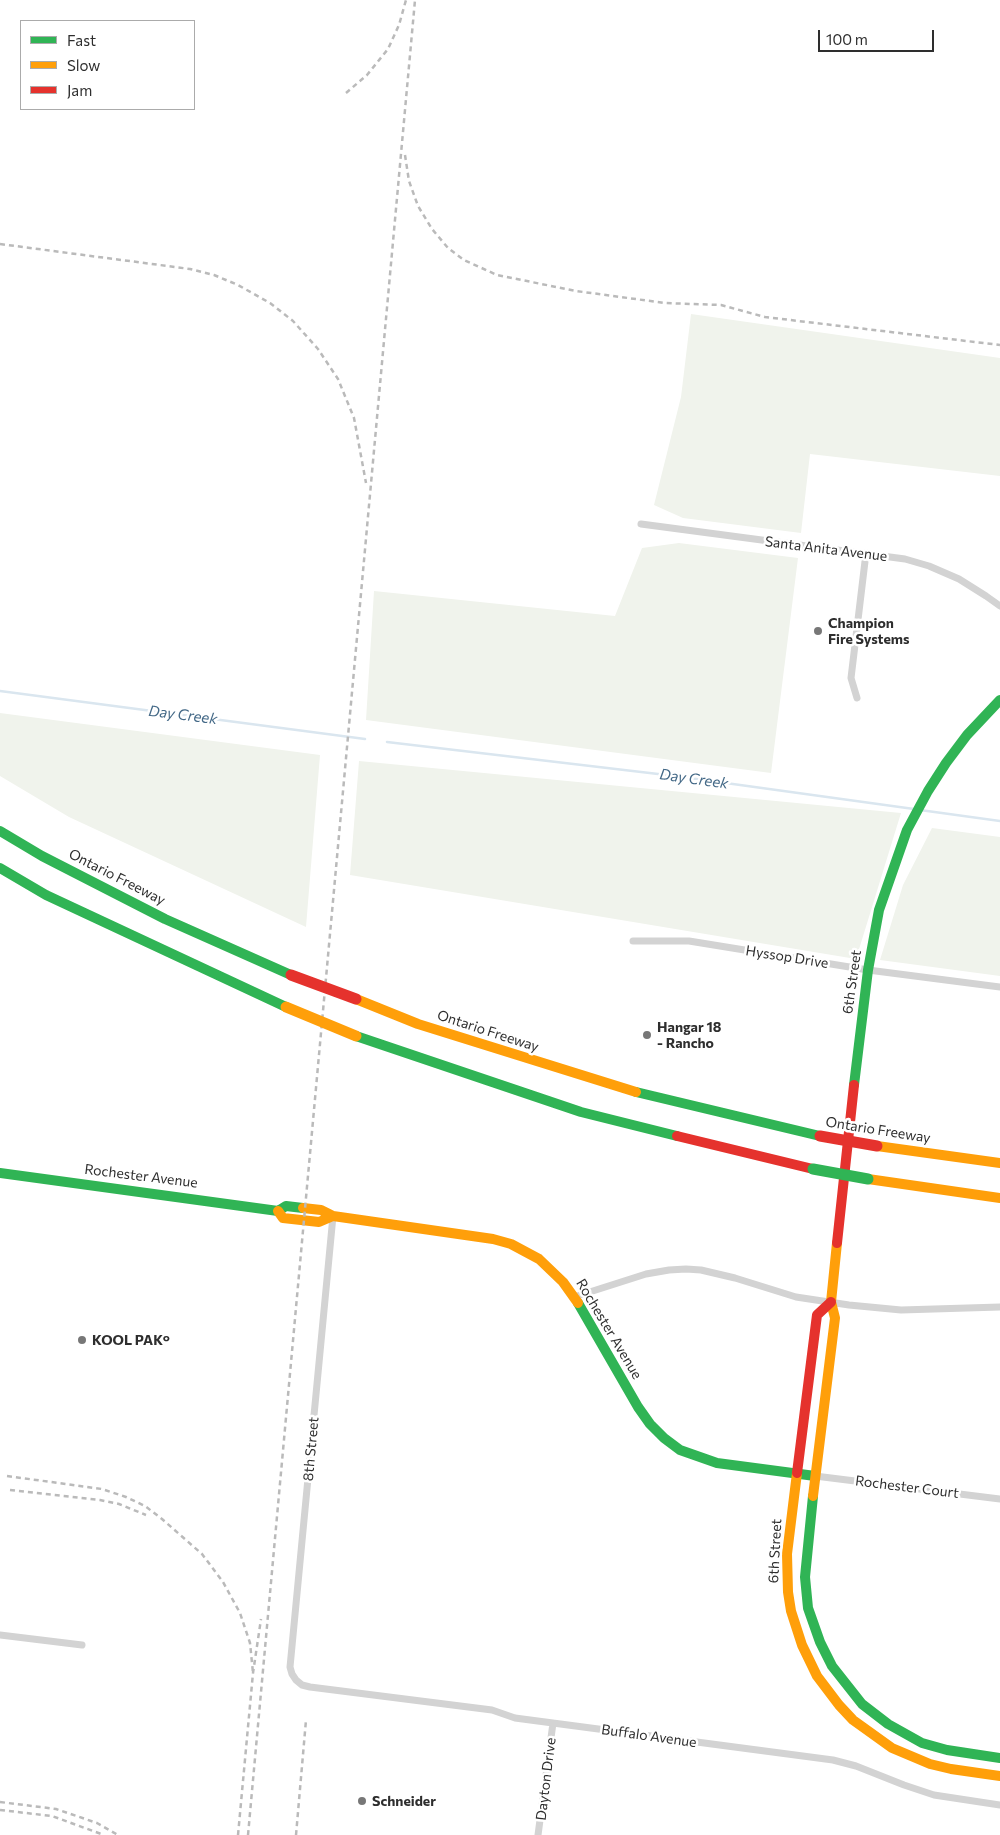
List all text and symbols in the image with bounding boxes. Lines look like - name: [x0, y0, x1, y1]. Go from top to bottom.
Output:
- legend: [20, 20, 195, 110]
- scale bar: [820, 20, 936, 52]
- text: 100 m: [826, 30, 868, 48]
- text: Fast: [67, 31, 96, 49]
- text: Slow: [67, 56, 100, 74]
- text: Jam: [67, 81, 92, 99]
- street label: Santa Anita Avenue: [764, 533, 888, 565]
- place label: Champion Fire Systems: [828, 615, 910, 648]
- marker: Champion Fire Systems: [812, 625, 824, 637]
- water label: Day Creek: [148, 702, 218, 728]
- water label: Day Creek: [658, 765, 730, 793]
- street label: Ontario Freeway: [66, 845, 168, 909]
- street label: Hyssop Drive: [744, 942, 830, 972]
- street label: 6th Street: [839, 949, 865, 1015]
- street label: Ontario Freeway: [435, 1007, 541, 1055]
- place label: Hangar 18 - Rancho: [657, 1019, 721, 1052]
- marker: Hangar 18 - Rancho: [641, 1029, 653, 1041]
- street label: Ontario Freeway: [824, 1113, 932, 1147]
- street label: Rochester Avenue: [83, 1161, 199, 1191]
- street label: Rochester Avenue: [572, 1276, 646, 1382]
- place label: KOOL PAK°: [92, 1332, 170, 1348]
- marker: KOOL PAK°: [76, 1334, 88, 1346]
- street label: 8th Street: [300, 1416, 322, 1482]
- street label: Rochester Court: [854, 1472, 960, 1502]
- street label: 6th Street: [765, 1518, 785, 1584]
- street label: Buffalo Avenue: [600, 1721, 698, 1751]
- street label: Dayton Drive: [533, 1737, 559, 1821]
- place label: Schneider: [372, 1793, 436, 1809]
- marker: Schneider: [356, 1795, 368, 1807]

